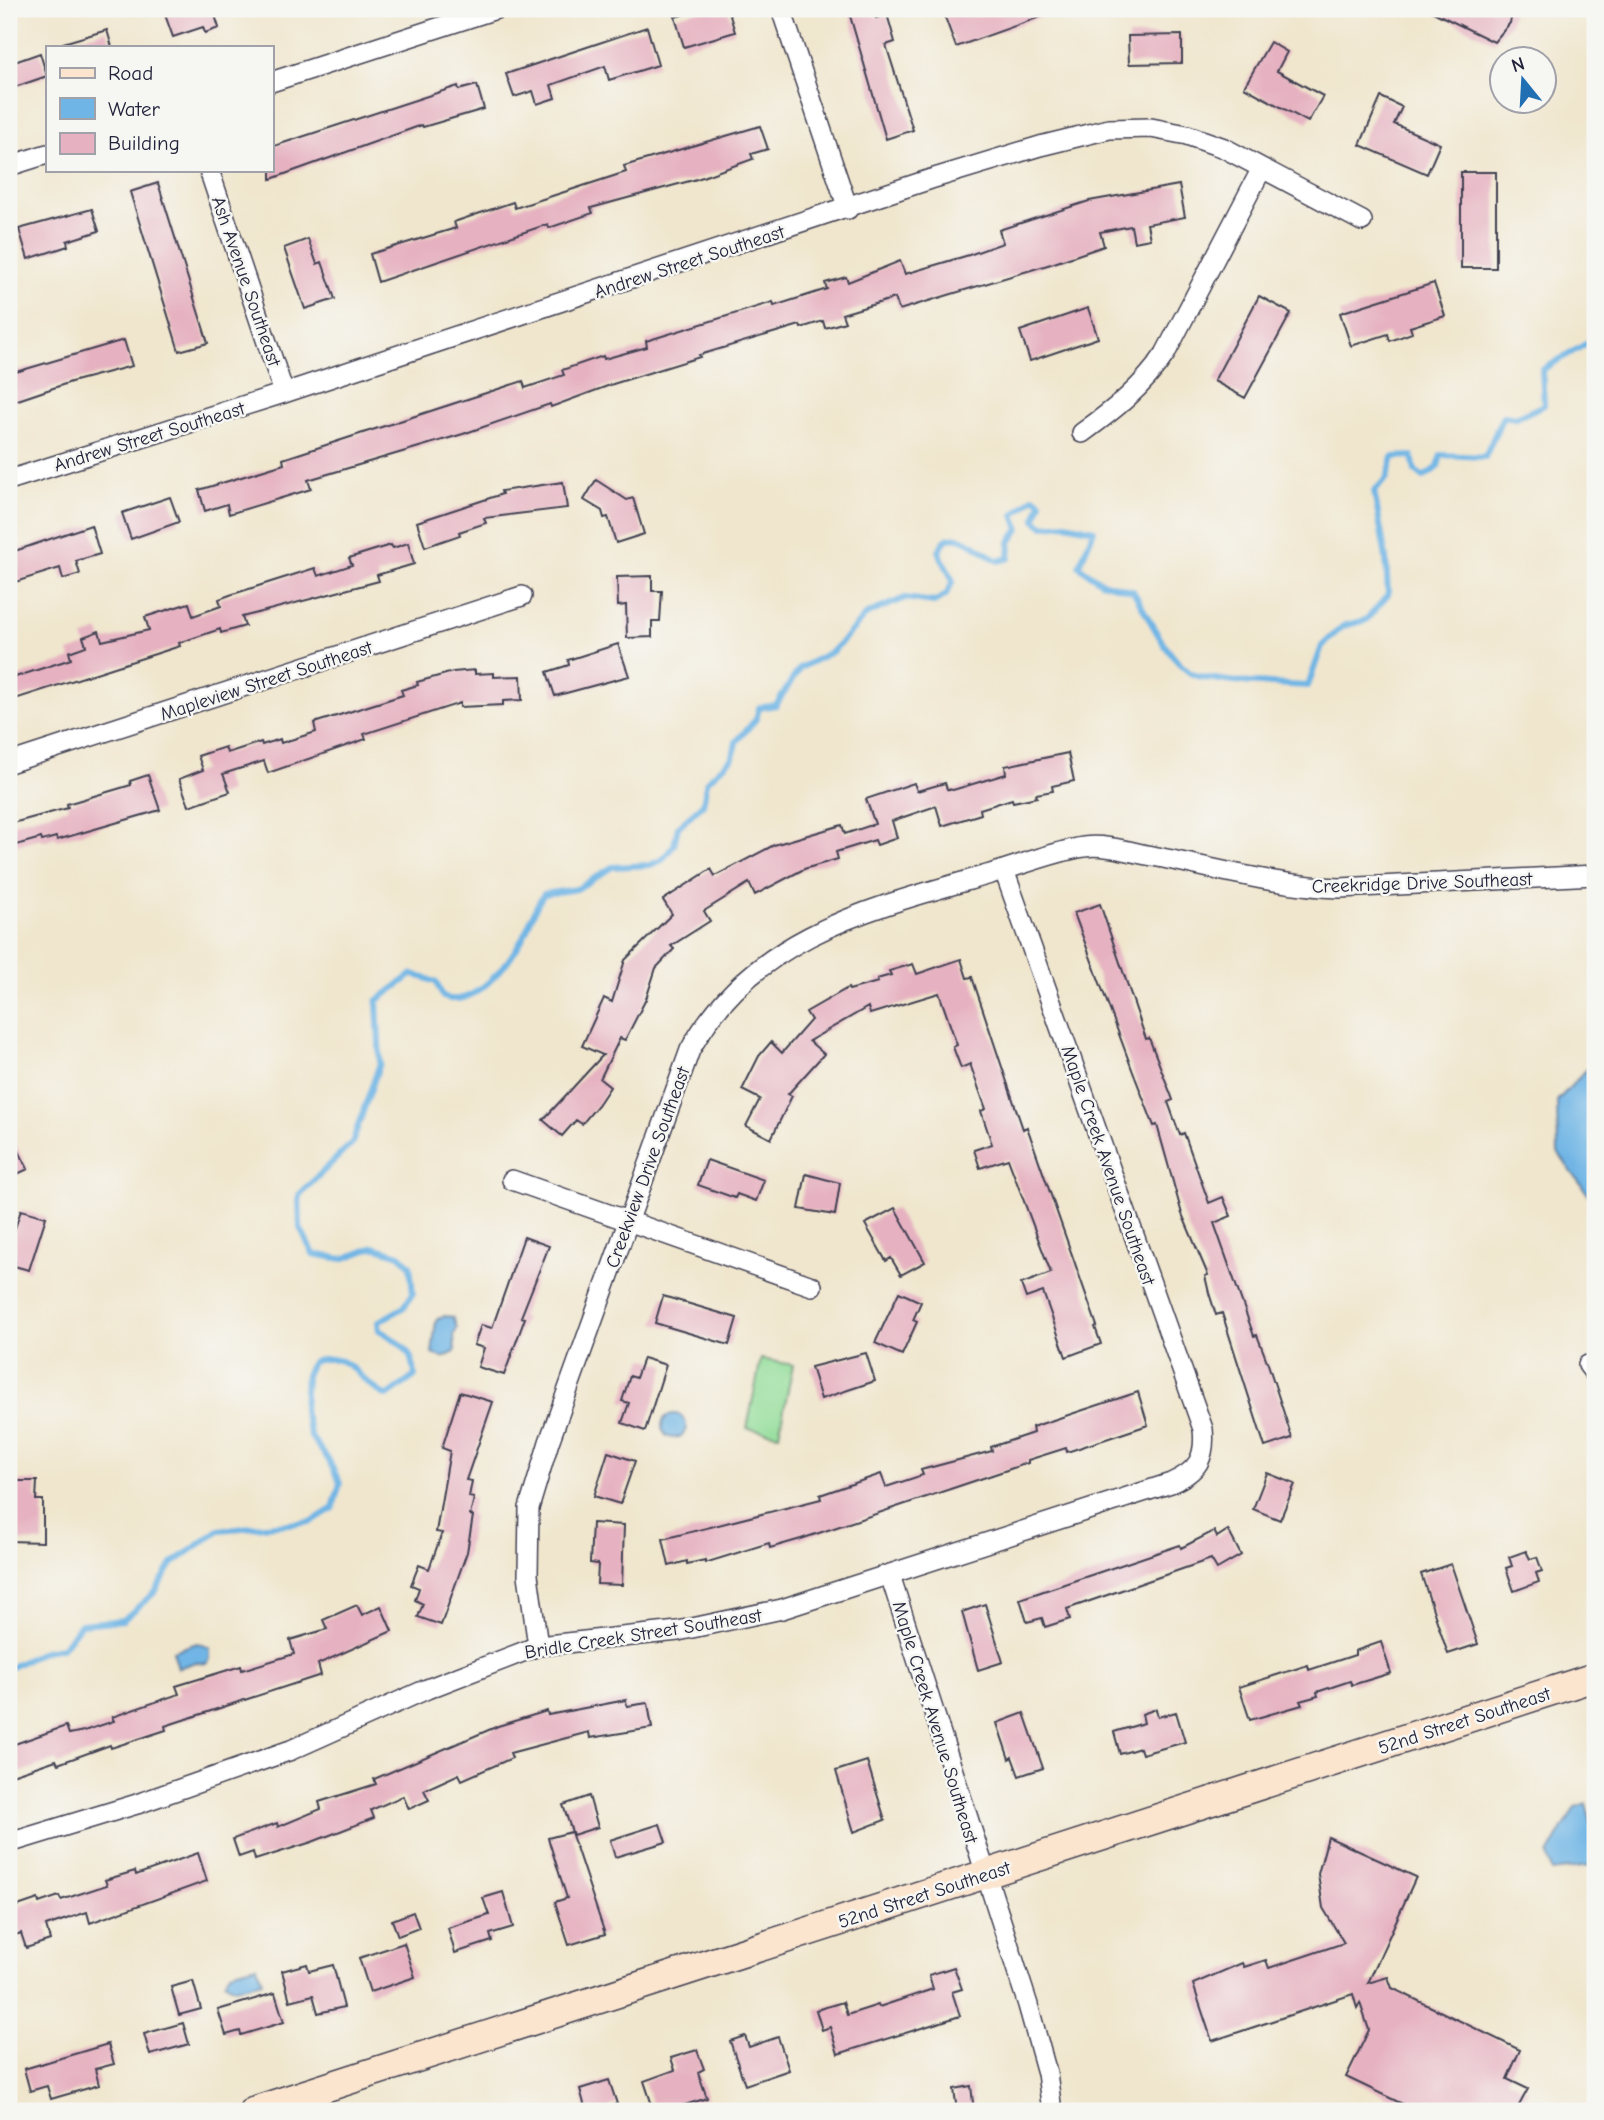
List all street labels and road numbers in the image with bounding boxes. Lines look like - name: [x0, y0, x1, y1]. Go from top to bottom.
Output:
- street label: Ash Avenue Southeast: [207, 193, 286, 370]
- street label: Andrew Street Southeast: [592, 221, 788, 303]
- street label: Andrew Street Southeast: [51, 397, 248, 476]
- street label: Mapleview Street Southeast: [158, 636, 376, 726]
- street label: Creekridge Drive Southeast: [1311, 868, 1533, 898]
- street label: Maple Creek Avenue Southeast: [1057, 1043, 1160, 1289]
- street label: Creekview Drive Southeast: [601, 1063, 695, 1271]
- street label: Maple Creek Avenue Southeast: [888, 1599, 983, 1847]
- street label: Bridle Creek Street Southeast: [523, 1604, 764, 1664]
- street label: 52nd Street Southeast: [1376, 1683, 1554, 1759]
- street label: 52nd Street Southeast: [836, 1857, 1014, 1933]

